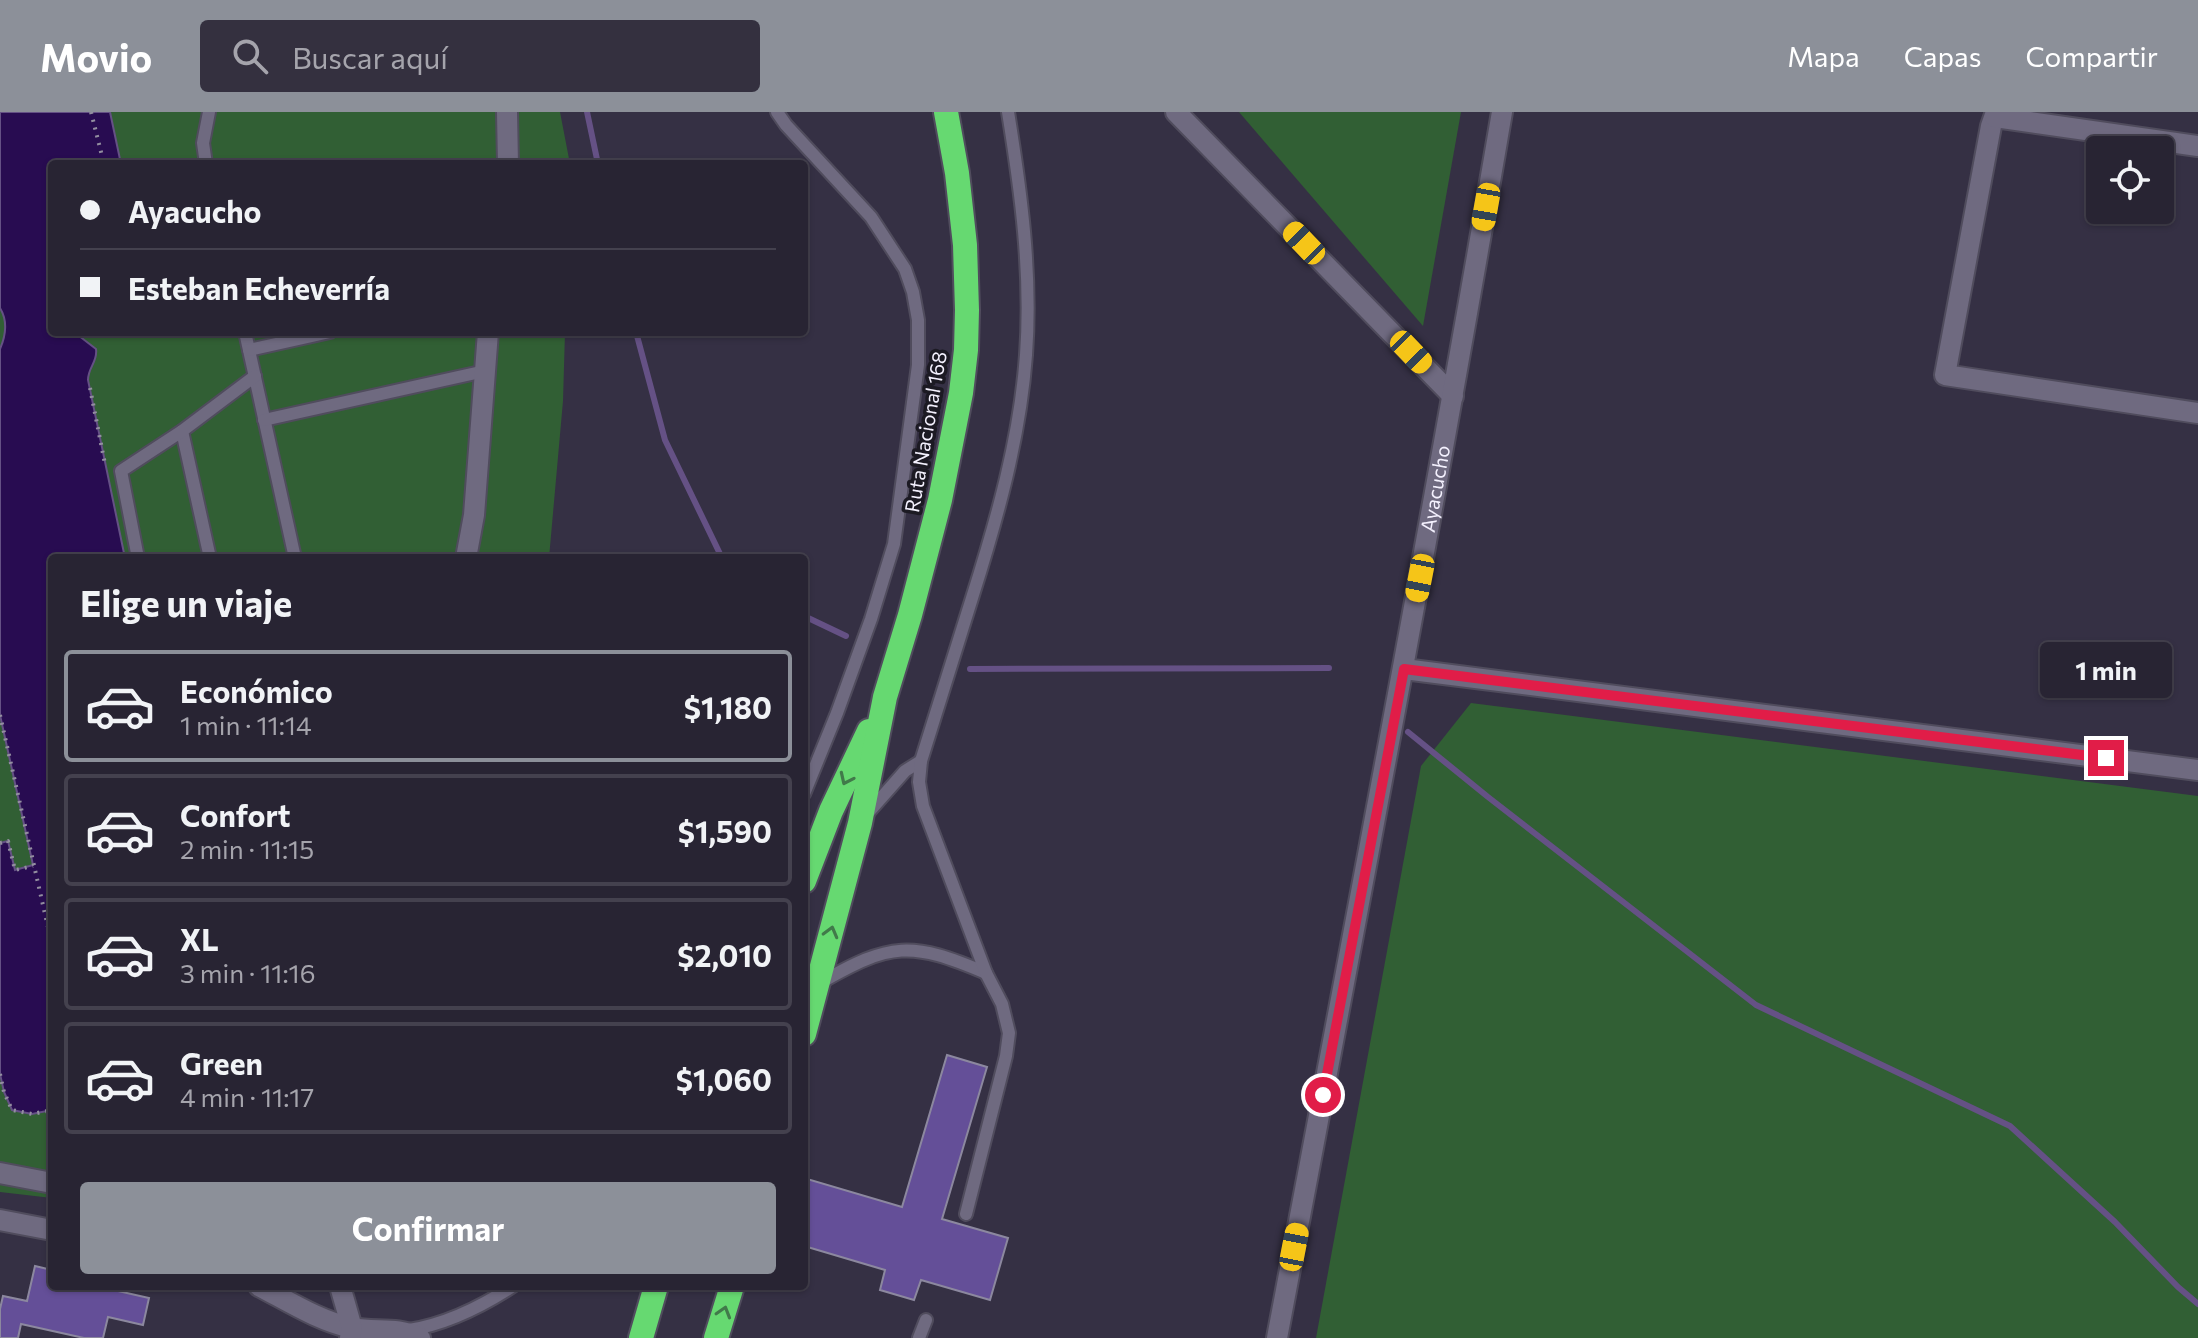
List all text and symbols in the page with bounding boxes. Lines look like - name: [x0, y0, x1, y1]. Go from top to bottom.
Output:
- search box: [200, 20, 760, 92]
- text: Movio: [40, 33, 152, 80]
- icon: search: [228, 34, 272, 78]
- text: Buscar aquí: [292, 38, 448, 75]
- text: Mapa: [1787, 39, 1860, 73]
- text: Capas: [1904, 39, 1981, 73]
- text: Compartir: [2025, 39, 2158, 73]
- map controls: [2086, 136, 2174, 224]
- button: locate: [2086, 136, 2174, 224]
- car: [1470, 181, 1502, 233]
- text: Ayacucho: [128, 192, 262, 229]
- car: [1279, 217, 1329, 269]
- text: Esteban Echeverría: [128, 269, 390, 306]
- car: [1386, 326, 1436, 378]
- street label: Ruta Nacional 168: [899, 349, 951, 514]
- street label: Ayacucho: [1415, 443, 1454, 534]
- car: [1404, 552, 1436, 604]
- text: Elige un viaje: [80, 580, 292, 624]
- callout: 1 min: [2040, 642, 2172, 698]
- text: 1 min: [2075, 654, 2137, 685]
- icon: car: [84, 670, 156, 742]
- text: Económico: [180, 672, 333, 709]
- text: $1,180: [684, 688, 772, 725]
- text: 1 min · 11:14: [180, 709, 312, 740]
- route end: [2088, 740, 2124, 776]
- one-way arrow: [840, 771, 856, 786]
- icon: car: [84, 794, 156, 866]
- text: Confort: [180, 796, 291, 833]
- text: $1,590: [678, 812, 772, 849]
- text: 2 min · 11:15: [180, 833, 314, 864]
- icon: car: [84, 918, 156, 990]
- text: XL: [180, 920, 219, 957]
- one-way arrow: [822, 925, 839, 939]
- text: $2,010: [677, 936, 772, 973]
- text: 3 min · 11:16: [180, 957, 315, 988]
- icon: car: [84, 1042, 156, 1114]
- text: Green: [180, 1044, 263, 1081]
- text: $1,060: [676, 1060, 772, 1097]
- route start: [1305, 1077, 1341, 1113]
- text: 4 min · 11:17: [180, 1081, 314, 1112]
- button: Confirmar: [80, 1182, 776, 1274]
- car: [1278, 1221, 1310, 1273]
- one-way arrow: [715, 1306, 731, 1319]

